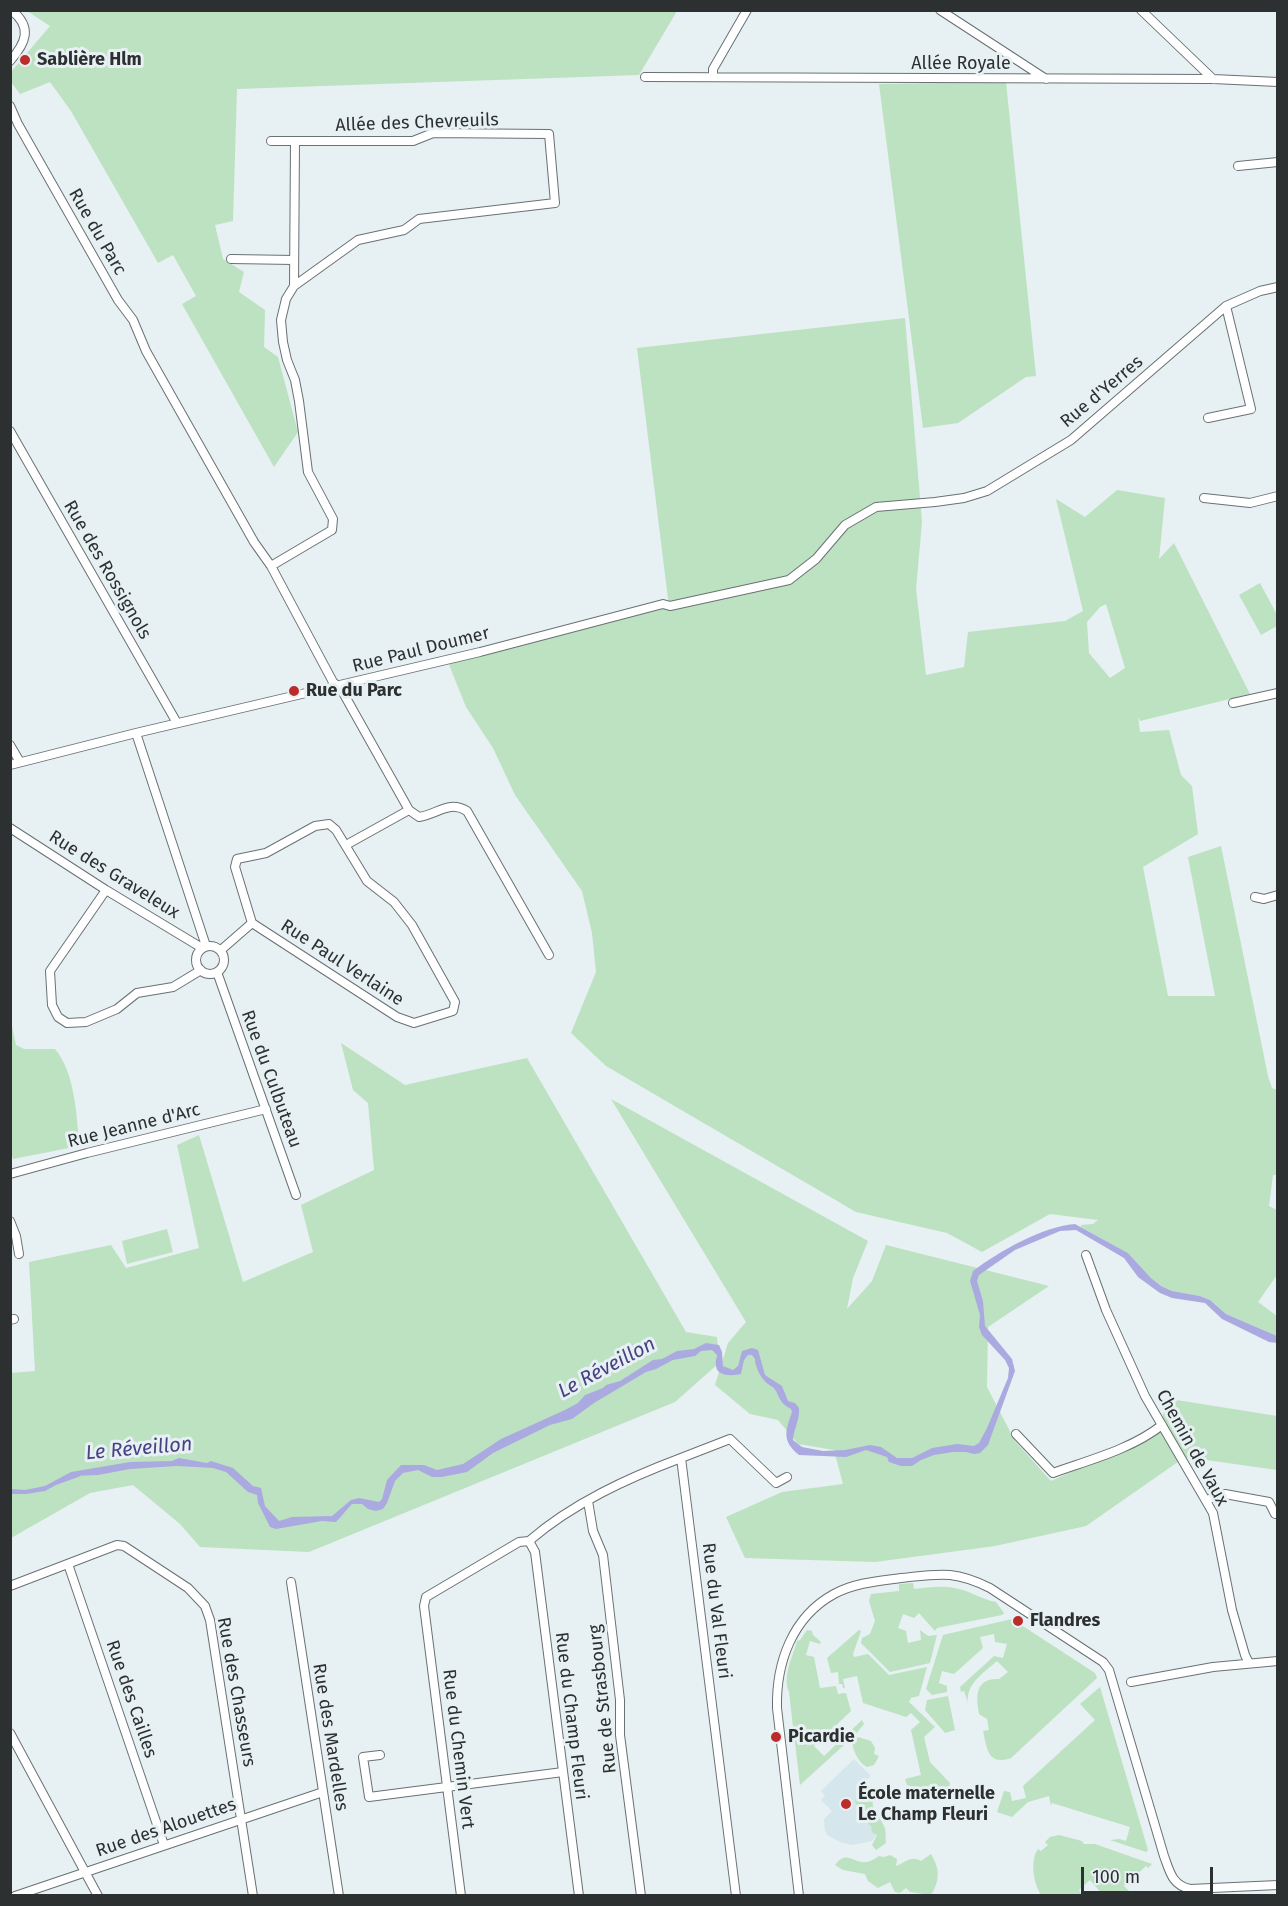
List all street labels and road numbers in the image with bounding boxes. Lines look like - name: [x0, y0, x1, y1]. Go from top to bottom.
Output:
- street label: Allée Royale: [911, 53, 1011, 75]
- street label: Allée des Chevreuils: [335, 109, 499, 137]
- street label: Rue du Parc: [64, 185, 130, 279]
- street label: Rue d'Yerres: [1056, 351, 1148, 433]
- street label: Rue des Rossignols: [58, 497, 156, 643]
- street label: Rue Paul Doumer: [350, 623, 492, 677]
- street label: Rue des Graveleux: [45, 826, 183, 924]
- street label: Rue Paul Verlaine: [276, 915, 408, 1011]
- street label: Rue du Culbuteau: [236, 1007, 306, 1151]
- street label: Rue Jeanne d'Arc: [65, 1099, 203, 1153]
- street label: Chemin de Vaux: [1151, 1386, 1233, 1510]
- street label: Rue du Val Fleuri: [697, 1542, 735, 1680]
- street label: Rue des Chasseurs: [212, 1615, 260, 1769]
- street label: Rue de Strasbourg: [584, 1623, 622, 1775]
- street label: Rue du Champ Fleuri: [550, 1631, 592, 1801]
- street label: Rue des Cailles: [101, 1637, 161, 1761]
- street label: Rue des Mardelles: [308, 1662, 352, 1812]
- street label: Rue du Chemin Vert: [437, 1668, 479, 1830]
- street label: Rue des Alouettes: [93, 1794, 239, 1862]

